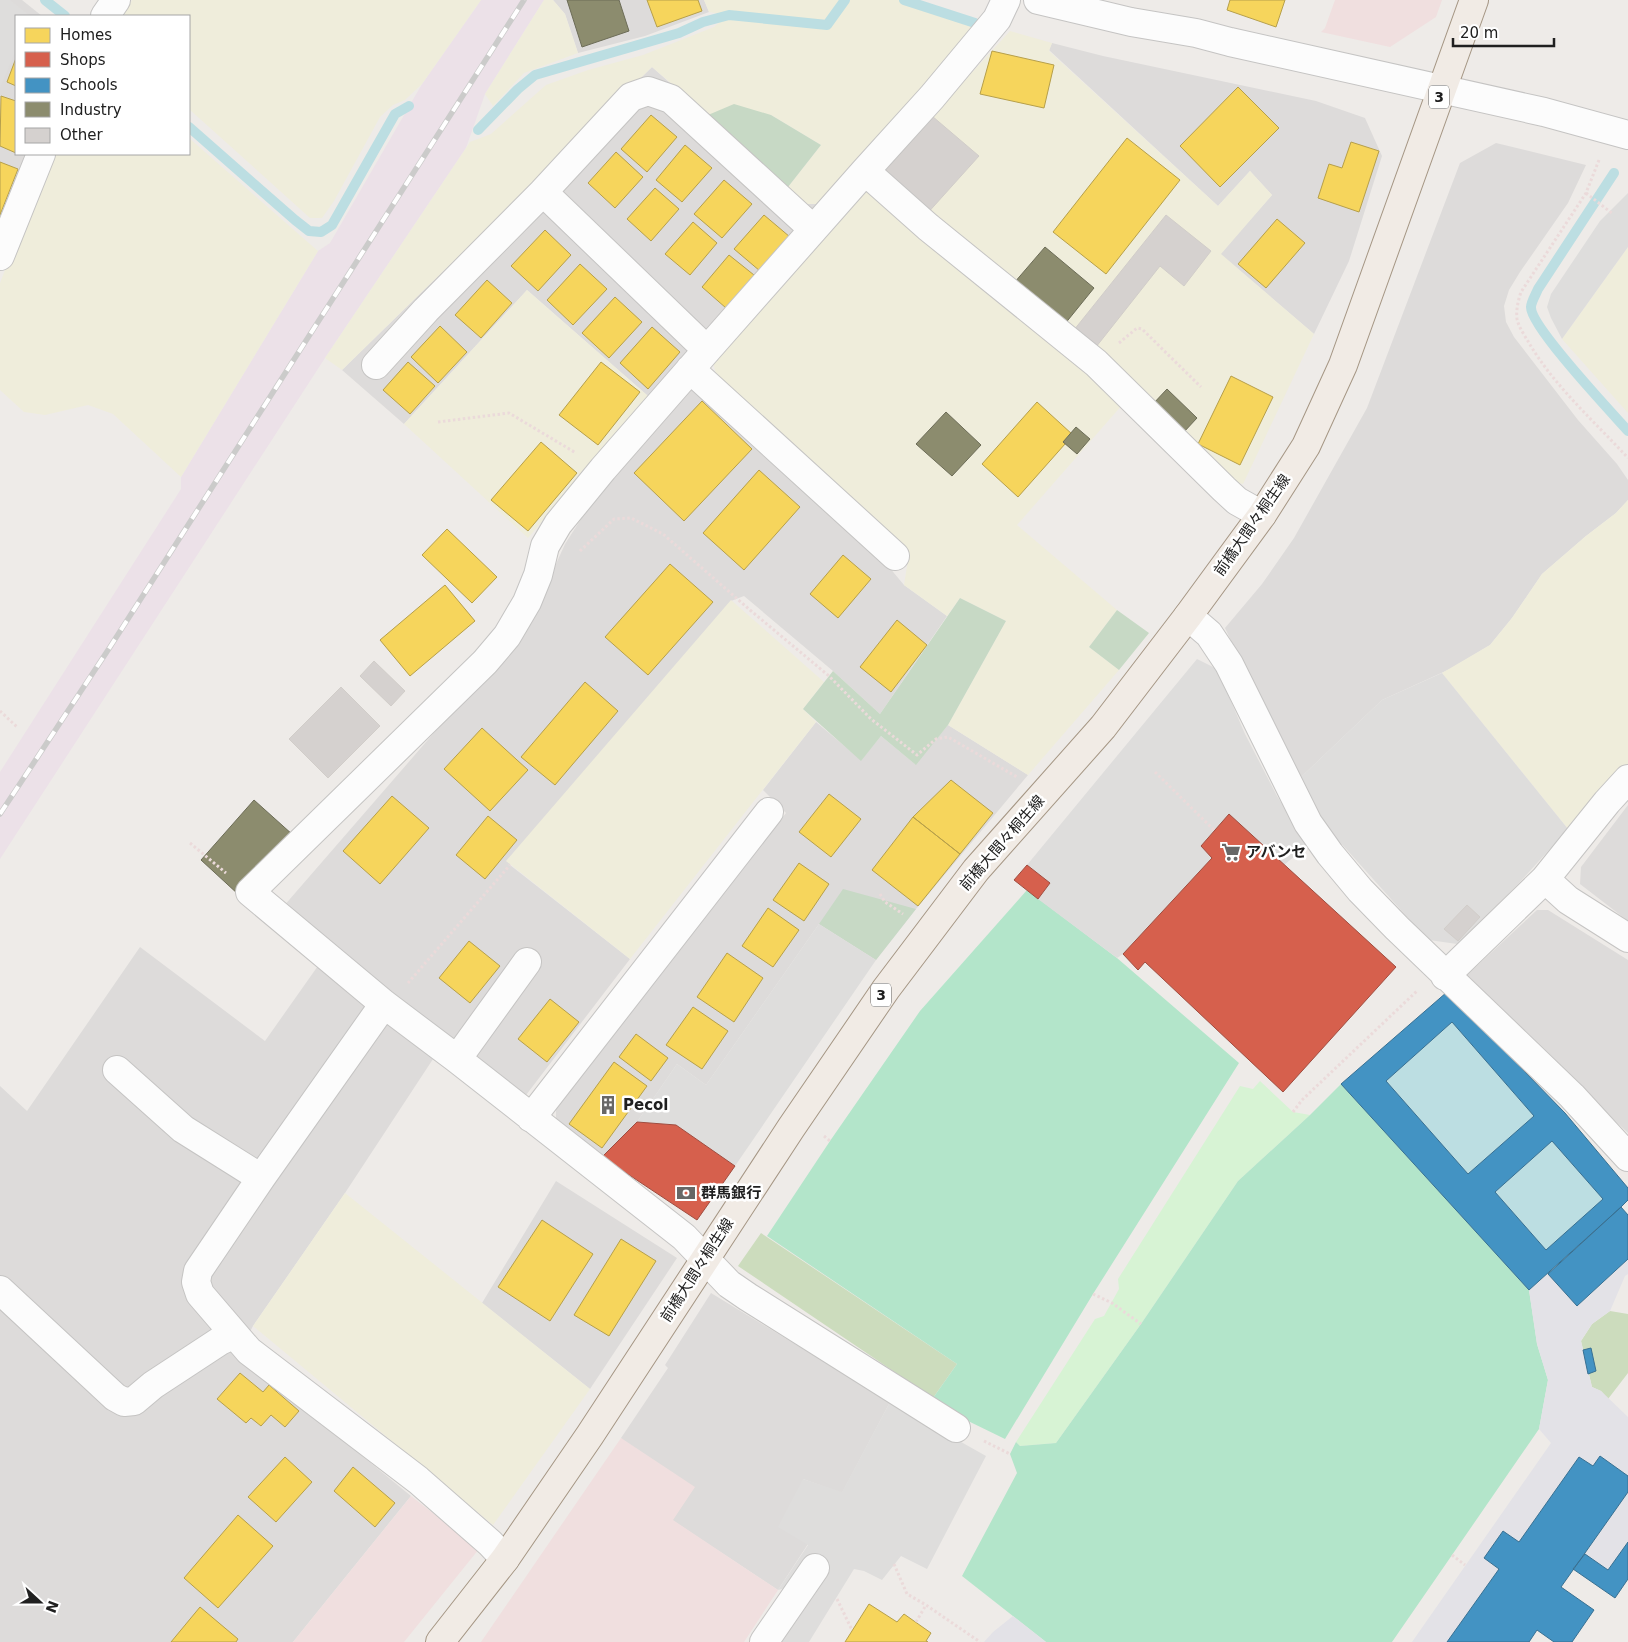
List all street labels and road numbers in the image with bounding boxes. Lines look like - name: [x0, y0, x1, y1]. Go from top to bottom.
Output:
- road number: 3: [1429, 85, 1449, 108]
- street label: 前橋大間々桐生線: [1210, 471, 1294, 579]
- street label: 前橋大間々桐生線: [956, 792, 1048, 894]
- road number: 3: [871, 984, 891, 1006]
- street label: 前橋大間々桐生線: [657, 1215, 737, 1325]

